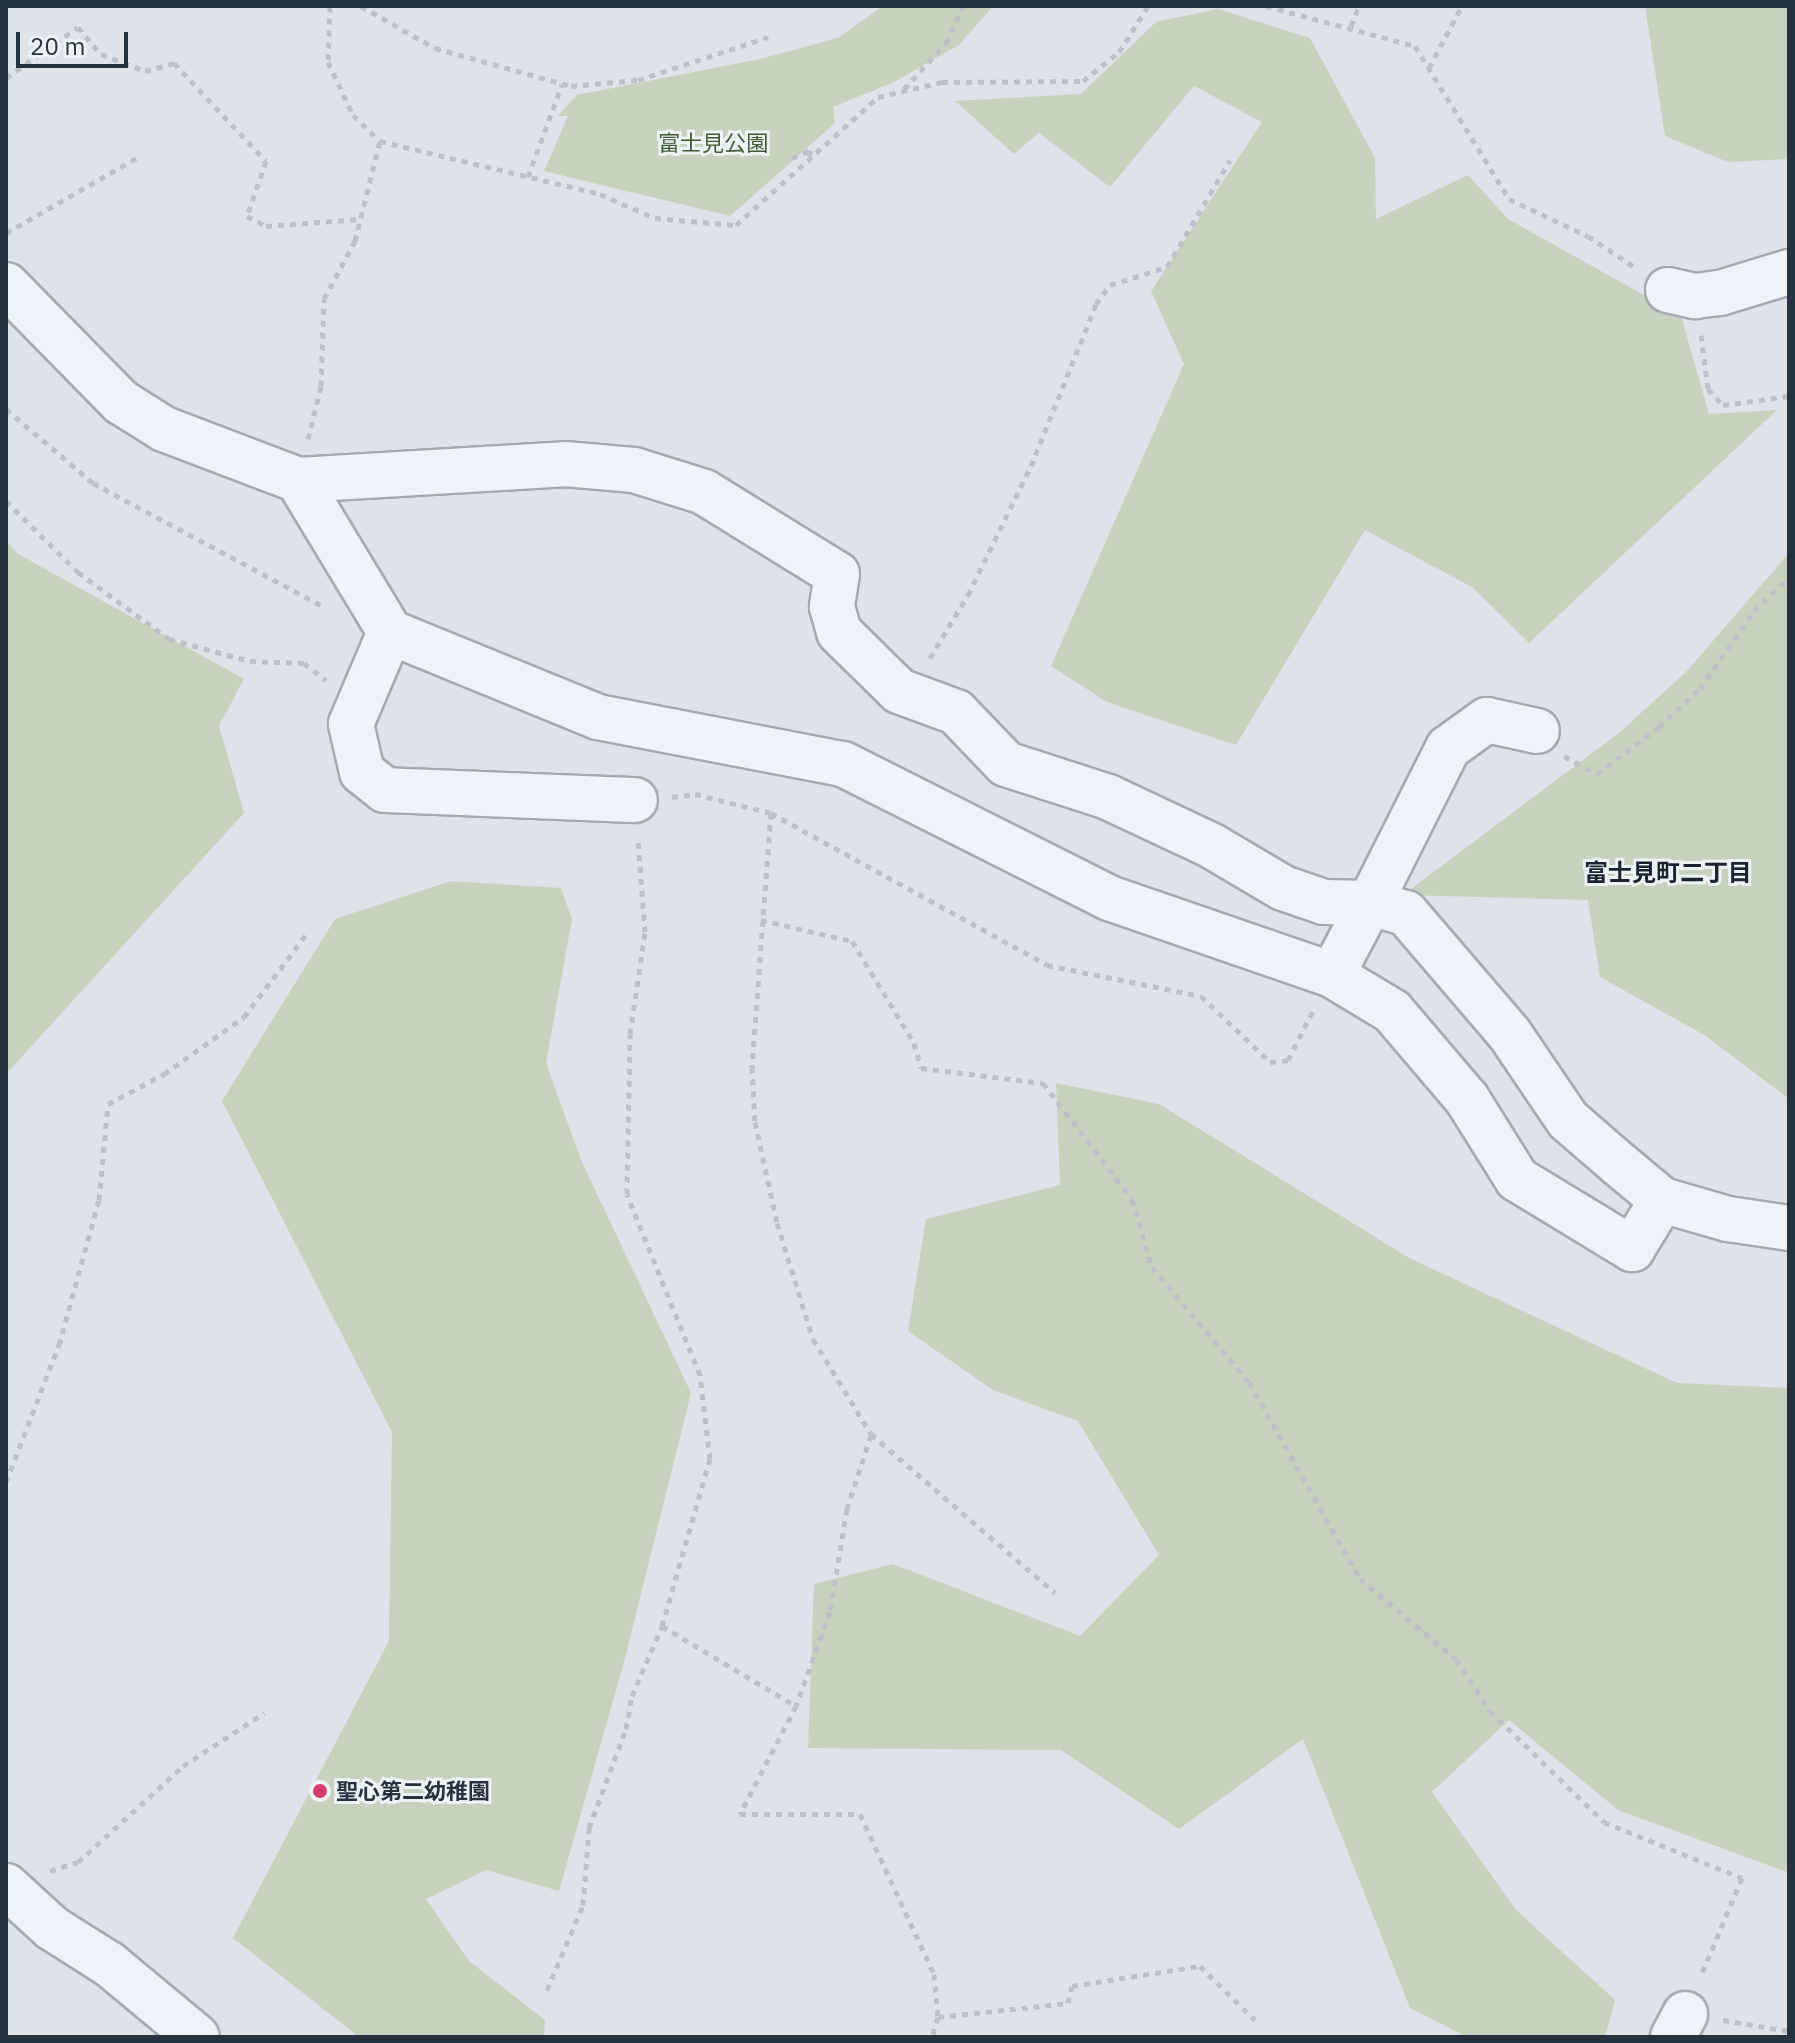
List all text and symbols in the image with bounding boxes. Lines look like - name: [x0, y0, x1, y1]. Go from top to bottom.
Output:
- scale bar: [20, 16, 132, 66]
- text: 20 m: [30, 30, 85, 62]
- park label: 富士見公園: [658, 130, 768, 156]
- district label: 富士見町二丁目: [1584, 859, 1752, 887]
- place label: 聖心第二幼稚園: [336, 1778, 490, 1804]
- marker: 聖心第二幼稚園: [311, 1782, 329, 1800]

